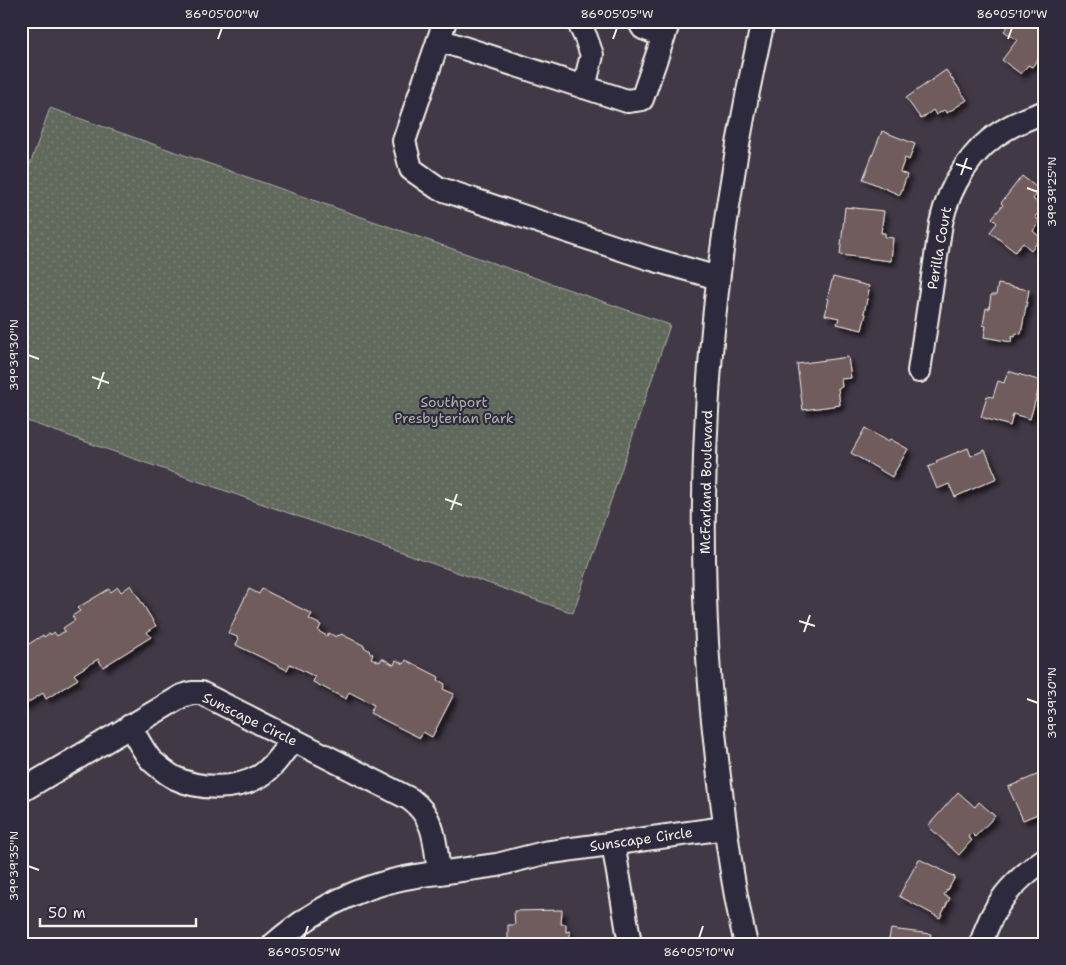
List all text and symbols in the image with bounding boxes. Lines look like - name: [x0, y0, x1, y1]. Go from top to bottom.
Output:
- text: 86°05'00"W: [185, 6, 259, 22]
- text: 86°05'05"W: [581, 6, 654, 22]
- text: 86°05'10"W: [976, 6, 1048, 22]
- text: 39°39'25"N: [1044, 157, 1060, 227]
- street label: Perilla Court: [923, 205, 955, 291]
- text: 39°39'30"N: [6, 319, 22, 391]
- park label: Southport Presbyterian Park: [394, 393, 514, 427]
- street label: McFarland Boulevard: [696, 410, 716, 554]
- text: 39°39'30"N: [1044, 667, 1060, 739]
- street label: Sunscape Circle: [199, 688, 301, 750]
- street label: Sunscape Circle: [588, 823, 694, 855]
- text: 39°39'35"N: [6, 831, 22, 901]
- scale bar: [40, 895, 196, 927]
- text: 50 m: [48, 903, 86, 923]
- text: 86°05'05"W: [268, 944, 341, 960]
- text: 86°05'10"W: [663, 944, 735, 960]

